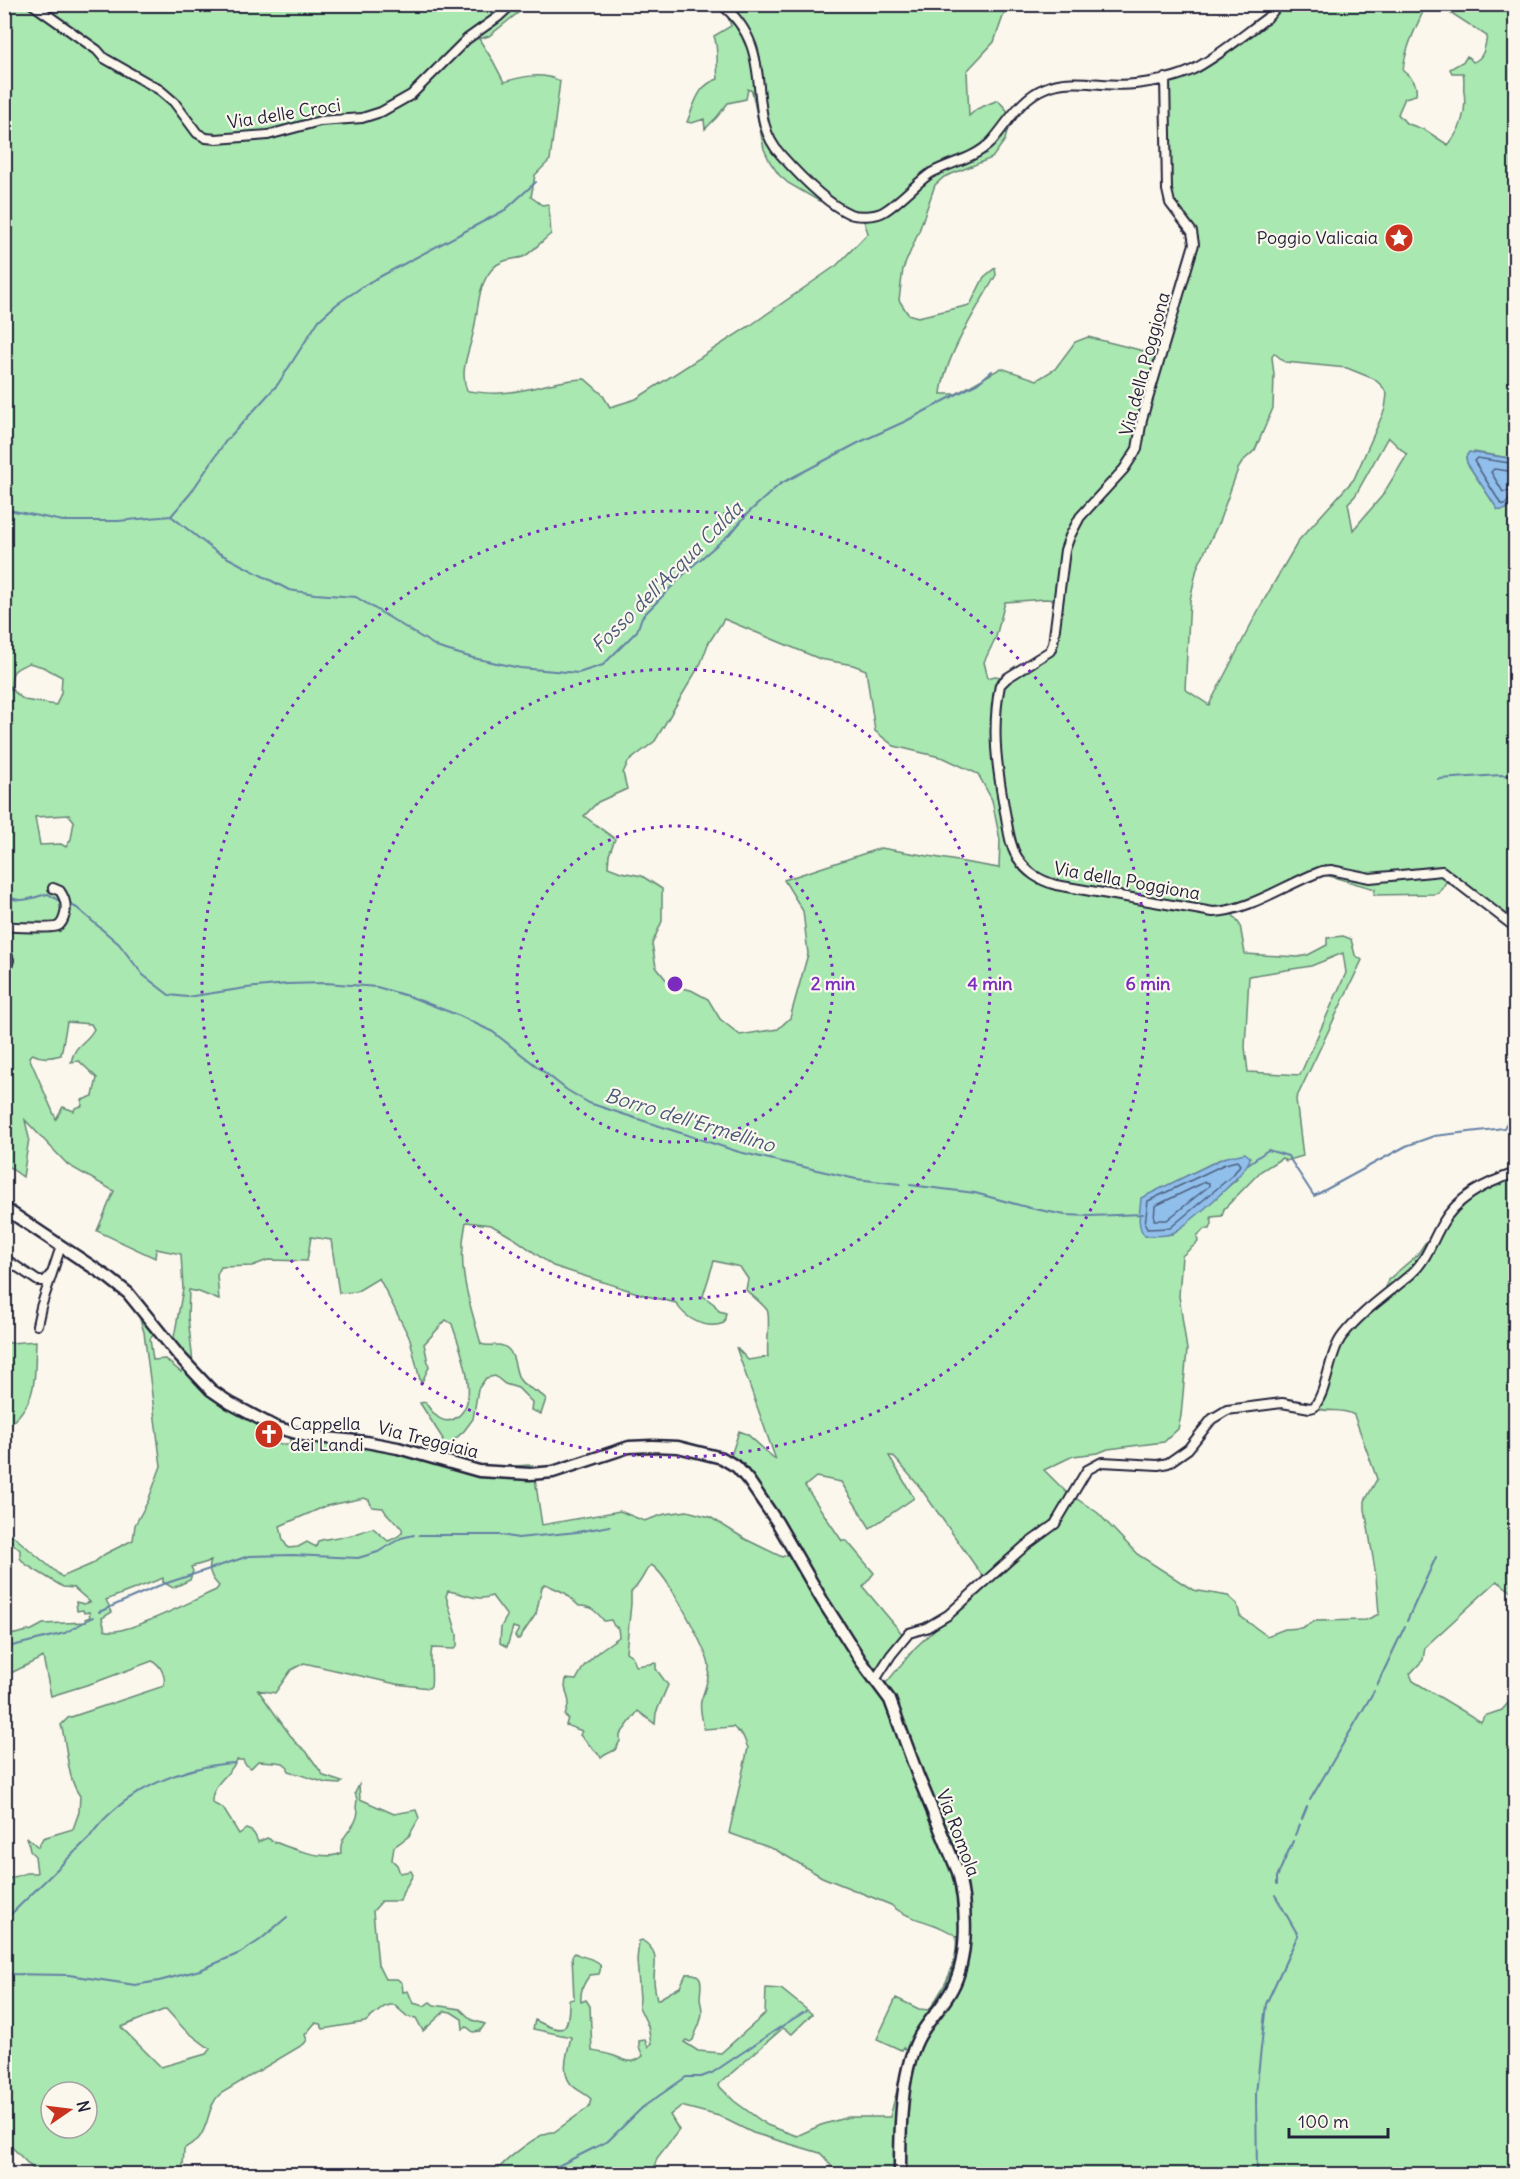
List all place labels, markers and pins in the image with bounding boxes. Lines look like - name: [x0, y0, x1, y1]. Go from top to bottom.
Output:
- place icon: Poggio Valicaia: [1383, 222, 1415, 254]
- place label: Poggio Valicaia: [1256, 226, 1378, 249]
- centre of rings: [665, 974, 685, 994]
- place label: Cappella dei Landi: [290, 1412, 364, 1456]
- church icon: Cappella dei Landi: [253, 1418, 285, 1450]

